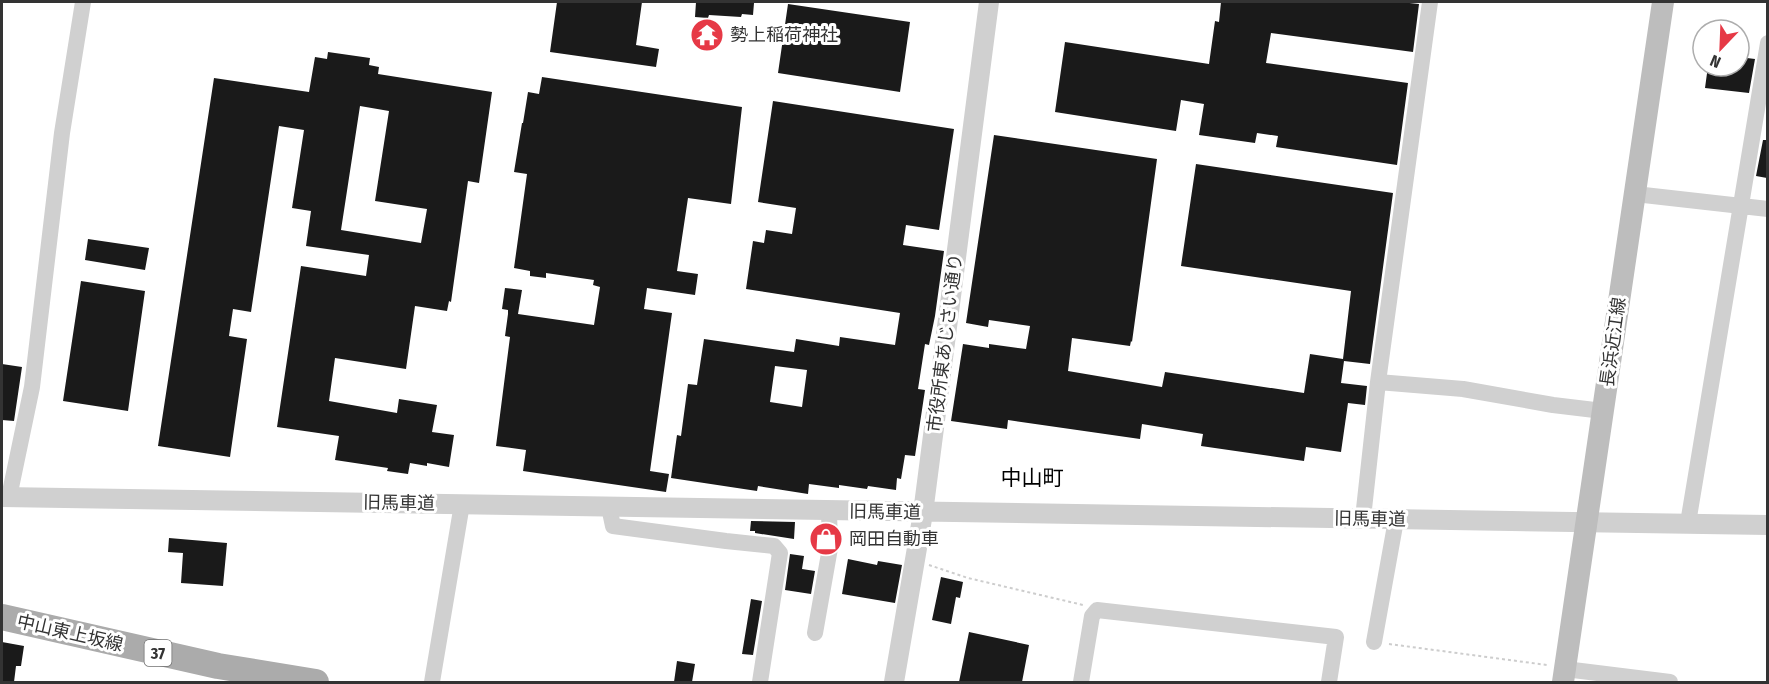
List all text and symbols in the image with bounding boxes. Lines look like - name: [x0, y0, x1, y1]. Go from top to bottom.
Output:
- temple icon: 勢上稲荷神社: [689, 17, 725, 53]
- north arrow: [1691, 18, 1751, 78]
- place label: 勢上稲荷神社: [730, 24, 838, 46]
- text: N: [1707, 51, 1723, 72]
- street label: 市役所東あじさい通り: [923, 252, 967, 434]
- street label: 長浜近江線: [1596, 296, 1630, 388]
- district label: 中山町: [1001, 465, 1064, 491]
- street label: 旧馬車道: [363, 491, 435, 515]
- street label: 旧馬車道: [849, 500, 921, 524]
- street label: 旧馬車道: [1334, 507, 1406, 531]
- shop icon: 岡田自動車: [808, 521, 844, 557]
- place label: 岡田自動車: [849, 528, 939, 550]
- street label: 中山東上坂線: [15, 610, 125, 656]
- road number: 37: [144, 640, 172, 666]

